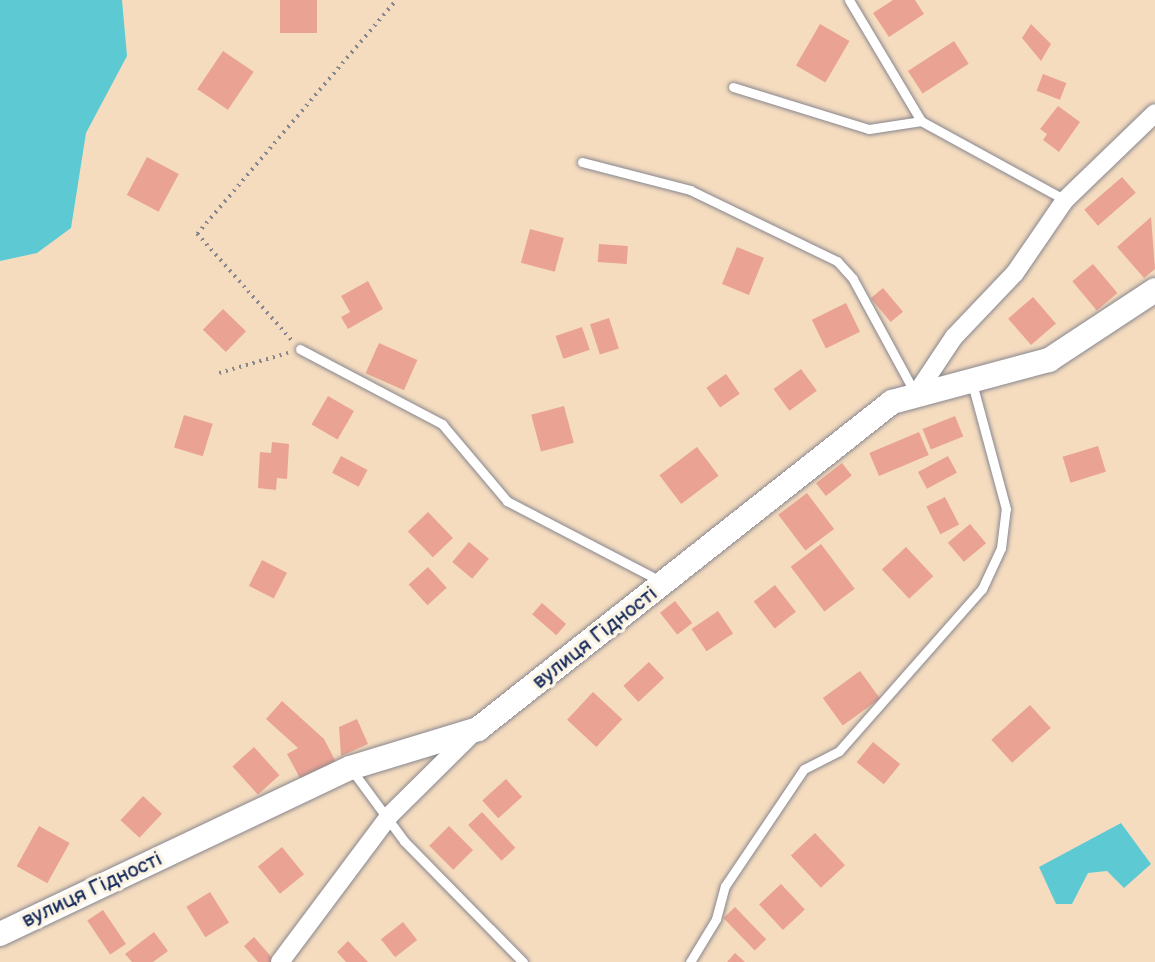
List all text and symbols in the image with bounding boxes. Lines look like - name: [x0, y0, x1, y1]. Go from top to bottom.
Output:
- street label: вулиця Гідності: [528, 581, 662, 695]
- street label: вулиця Гідності: [18, 847, 166, 933]

